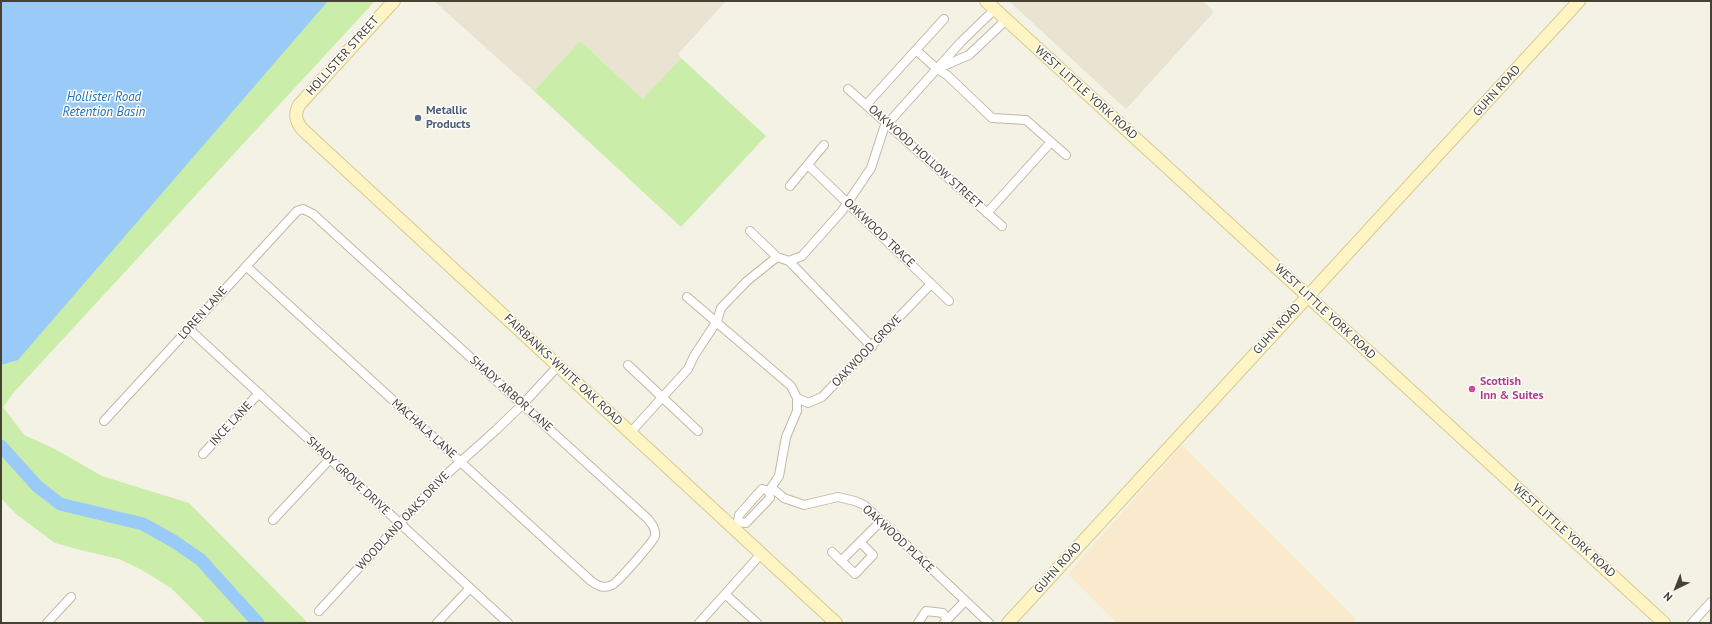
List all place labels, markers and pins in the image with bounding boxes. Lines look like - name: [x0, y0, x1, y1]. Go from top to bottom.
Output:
- place label: Metallic Products: [426, 104, 471, 132]
- marker: Metallic Products: [413, 113, 423, 123]
- place label: Scottish Inn & Suites: [1480, 375, 1544, 403]
- marker: Scottish Inn & Suites: [1467, 384, 1477, 394]

